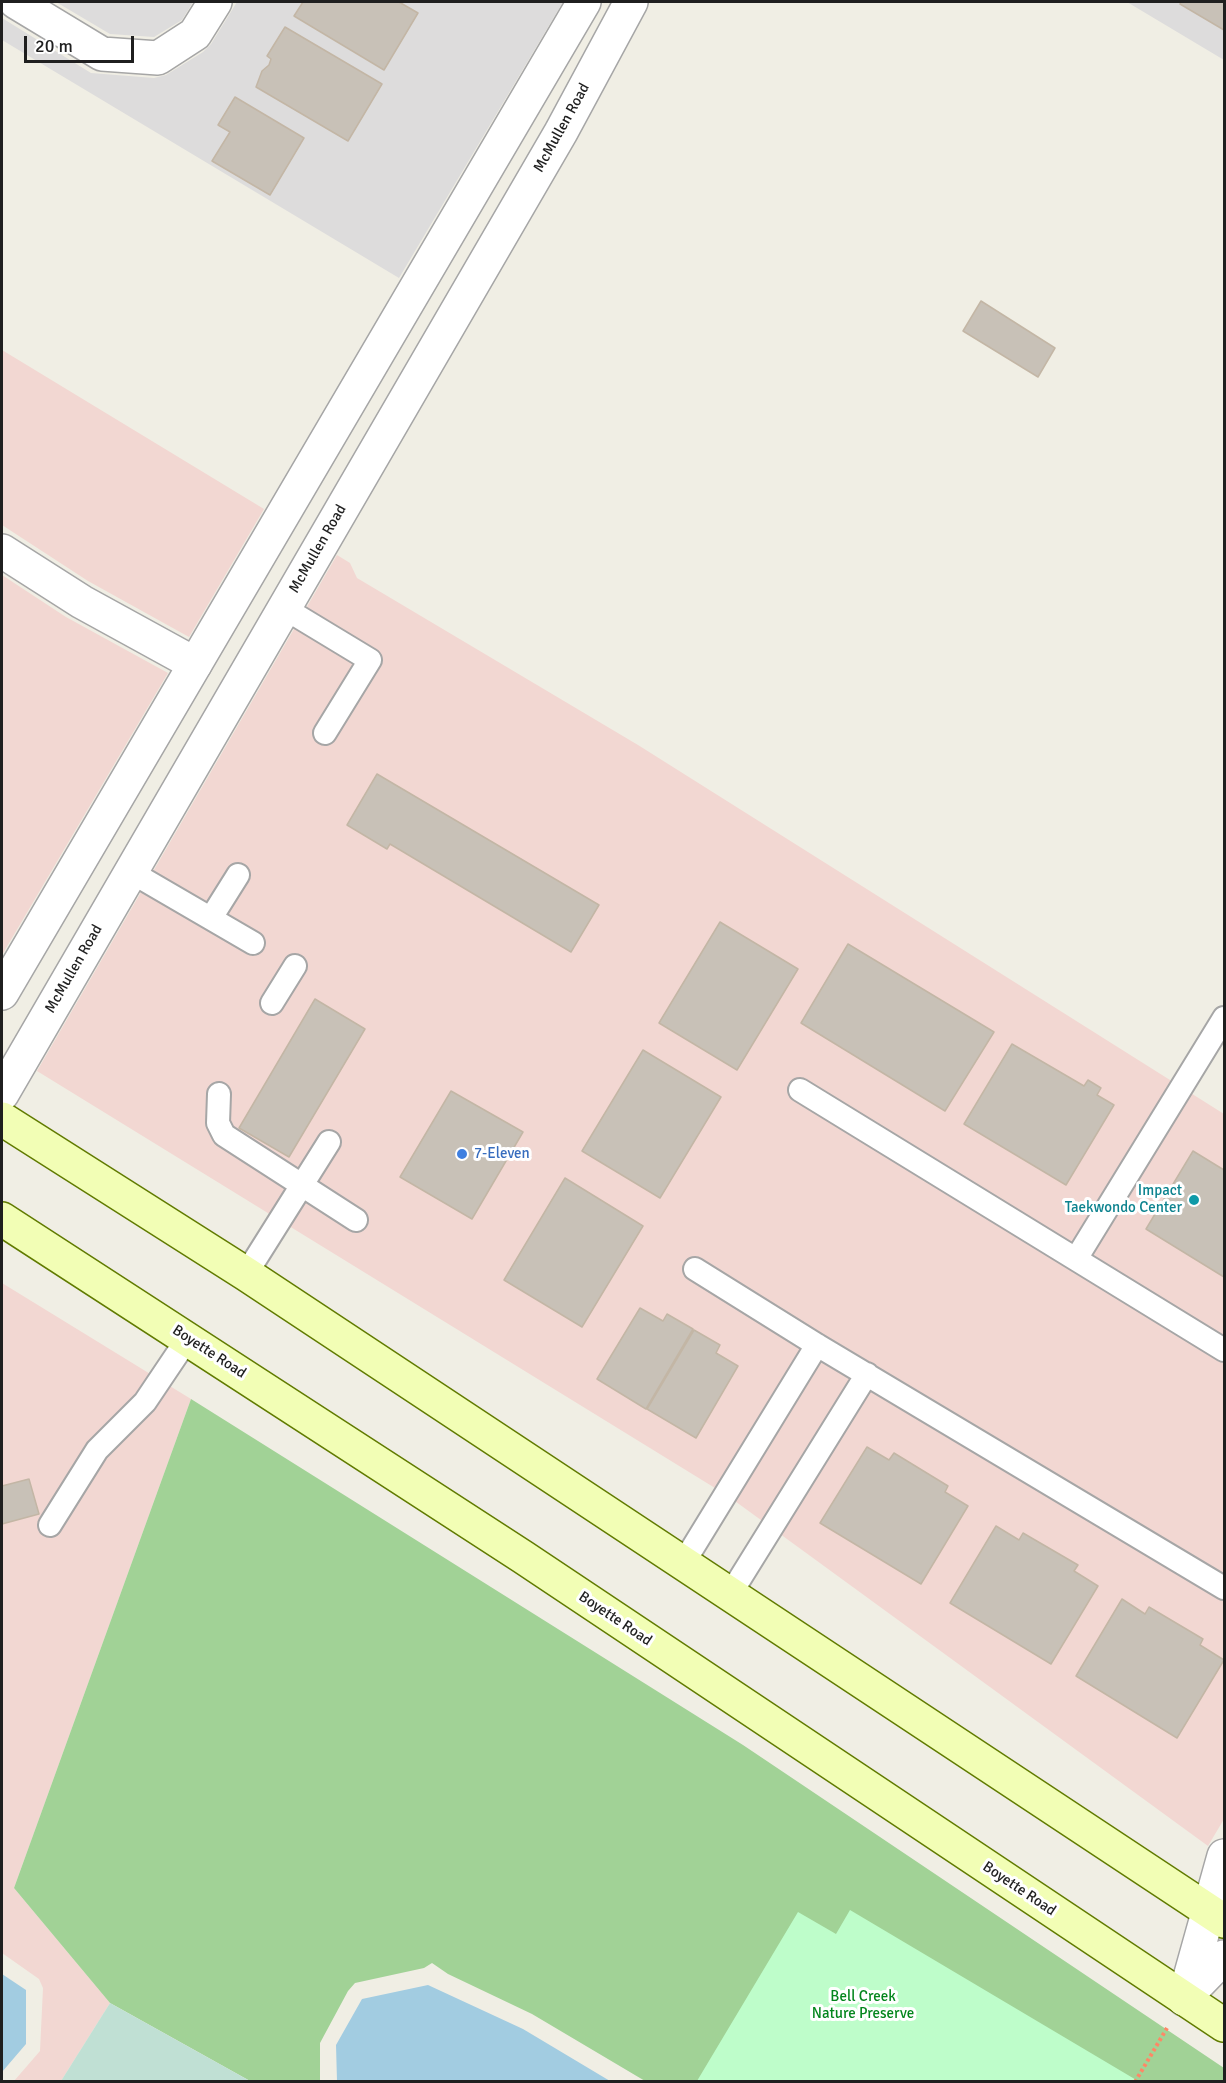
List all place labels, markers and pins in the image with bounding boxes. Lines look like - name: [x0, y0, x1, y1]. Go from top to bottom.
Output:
- place label: 7-Eleven: [474, 1145, 530, 1163]
- marker: 7-Eleven: [455, 1147, 469, 1161]
- place label: Impact Taekwondo Center: [1065, 1182, 1182, 1217]
- marker: Impact Taekwondo Center: [1187, 1193, 1201, 1207]

